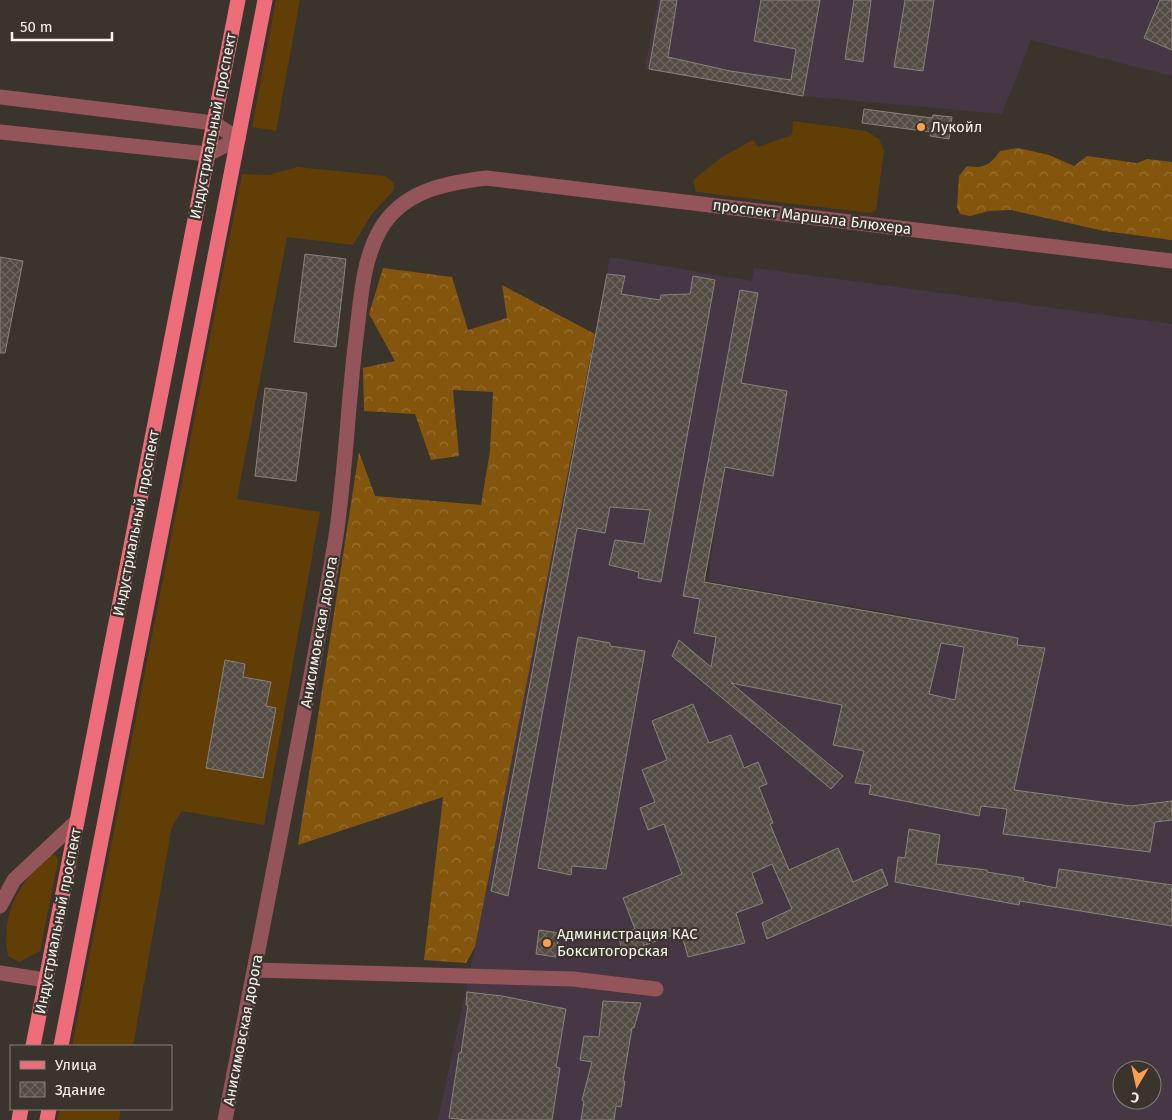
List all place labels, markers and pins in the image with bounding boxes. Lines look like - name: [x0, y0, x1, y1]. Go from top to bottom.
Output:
- place label: Лукойл: [931, 118, 982, 136]
- marker: Лукойл: [915, 121, 927, 133]
- place label: Администрация КАС Бокситогорская: [557, 925, 698, 960]
- marker: Администрация КАС Бокситогорская: [541, 937, 553, 949]

